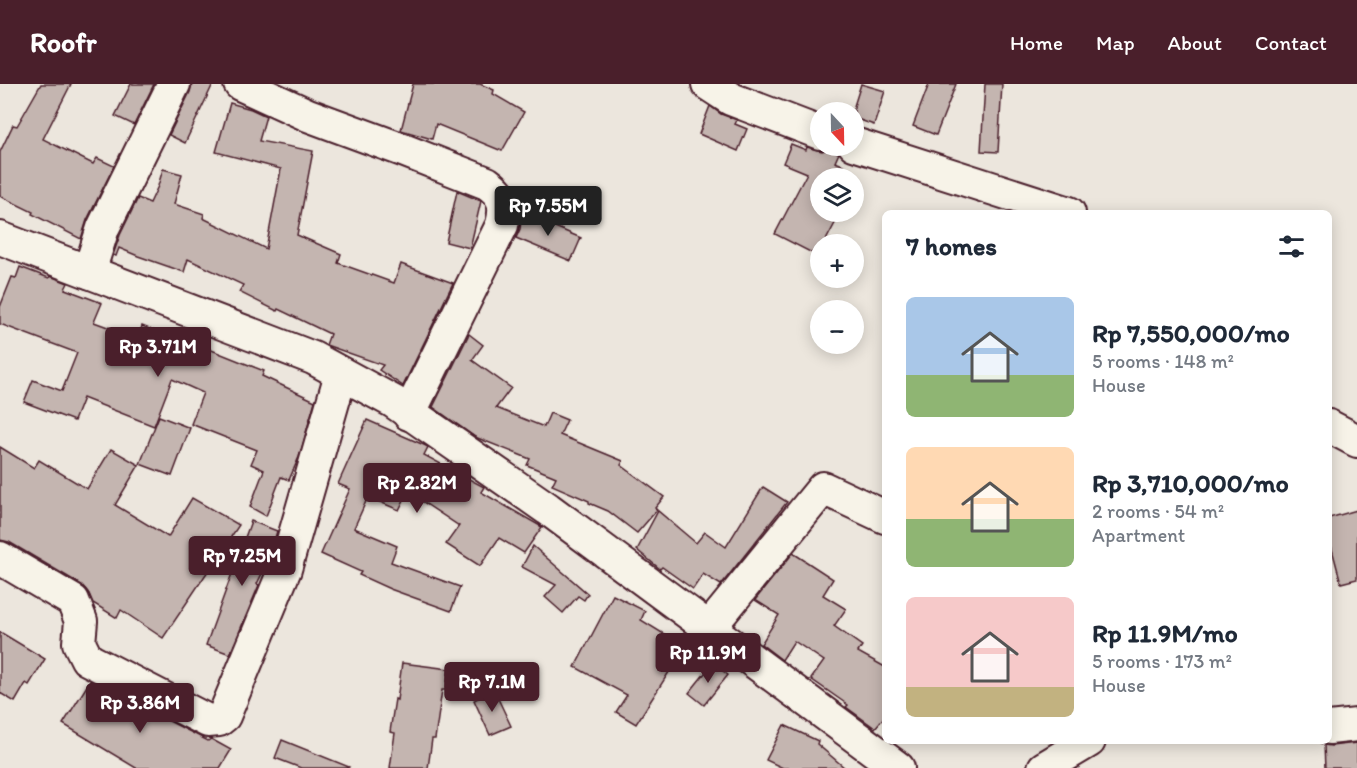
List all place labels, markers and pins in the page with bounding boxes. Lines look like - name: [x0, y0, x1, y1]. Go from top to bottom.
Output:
- pin: Rp 7.55M: [486, 186, 610, 237]
- pin: Rp 3.71M: [96, 327, 220, 378]
- pin: Rp 2.82M: [355, 463, 479, 514]
- pin: Rp 7.25M: [180, 536, 304, 587]
- pin: Rp 11.9M: [646, 633, 770, 684]
- pin: Rp 7.1M: [437, 662, 547, 713]
- pin: Rp 3.86M: [78, 683, 202, 734]

